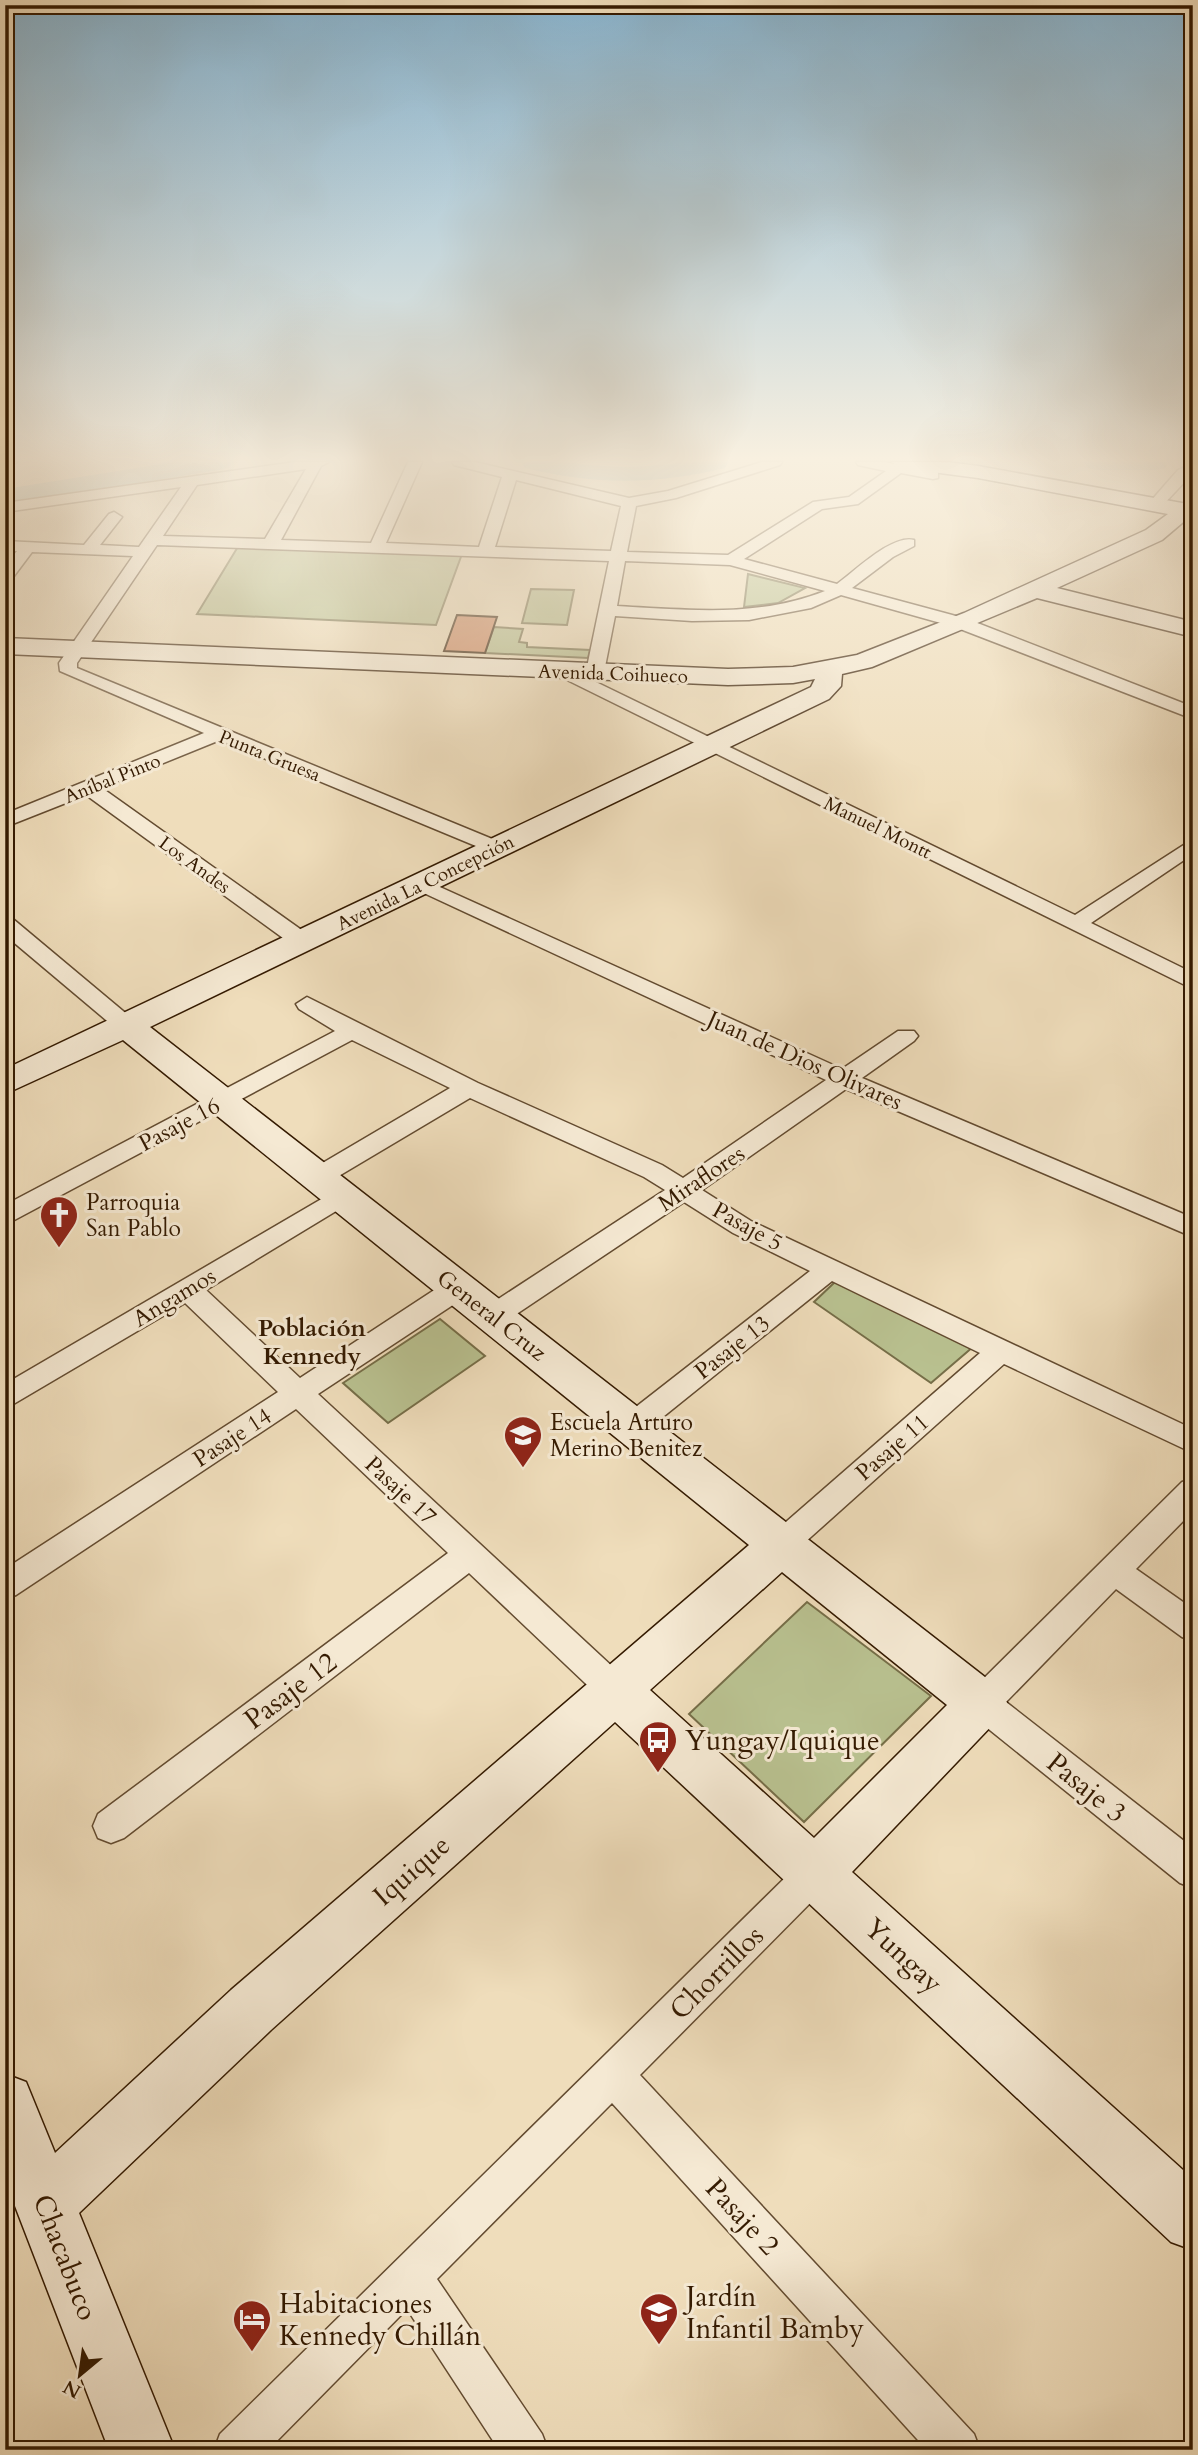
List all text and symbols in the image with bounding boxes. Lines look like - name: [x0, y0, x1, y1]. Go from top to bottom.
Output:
- street label: Avenida Coihueco: [538, 658, 688, 690]
- street label: Punta Gruesa: [215, 724, 324, 788]
- street label: Aníbal Pinto: [60, 748, 164, 810]
- street label: Manuel Montt: [819, 791, 936, 865]
- street label: Avenida La Concepción: [332, 829, 519, 937]
- street label: Los Andes: [153, 830, 235, 900]
- street label: Juan de Dios Olivares: [700, 1002, 907, 1117]
- street label: Pasaje 16: [133, 1090, 225, 1159]
- street label: Miraflores: [652, 1138, 751, 1219]
- place label: Parroquia San Pablo: [86, 1187, 181, 1244]
- church icon: Parroquia San Pablo: [38, 1194, 80, 1249]
- street label: Pasaje 5: [707, 1194, 789, 1258]
- street label: Angamos: [127, 1260, 222, 1334]
- street label: General Cruz: [430, 1263, 553, 1368]
- street label: Pasaje 13: [688, 1308, 776, 1387]
- district label: Población Kennedy: [258, 1312, 367, 1373]
- street label: Pasaje 14: [187, 1400, 278, 1474]
- place label: Escuela Arturo Merino Benitez: [550, 1407, 702, 1464]
- street label: Pasaje 11: [849, 1407, 936, 1488]
- school or university icon: Escuela Arturo Merino Benitez: [502, 1414, 544, 1469]
- street label: Pasaje 17: [358, 1449, 443, 1532]
- street label: Pasaje 12: [236, 1643, 345, 1738]
- bus stop icon: Yungay/Iquique: [637, 1719, 679, 1774]
- place label: Yungay/Iquique: [685, 1722, 880, 1760]
- street label: Pasaje 3: [1038, 1744, 1134, 1832]
- street label: Iquique: [365, 1827, 458, 1915]
- street label: Yungay: [856, 1910, 951, 2002]
- street label: Chorrillos: [661, 1917, 772, 2028]
- street label: Pasaje 2: [697, 2170, 788, 2263]
- street label: Chacabuco: [24, 2189, 106, 2326]
- place label: Jardín Infantil Bamby: [682, 2278, 864, 2348]
- place label: Habitaciones Kennedy Chillán: [279, 2285, 481, 2355]
- school or university icon: Jardín Infantil Bamby: [638, 2291, 680, 2346]
- hotel icon: Habitaciones Kennedy Chillán: [231, 2298, 273, 2353]
- north arrow: [46, 2340, 116, 2410]
- text: N: [58, 2373, 86, 2404]

